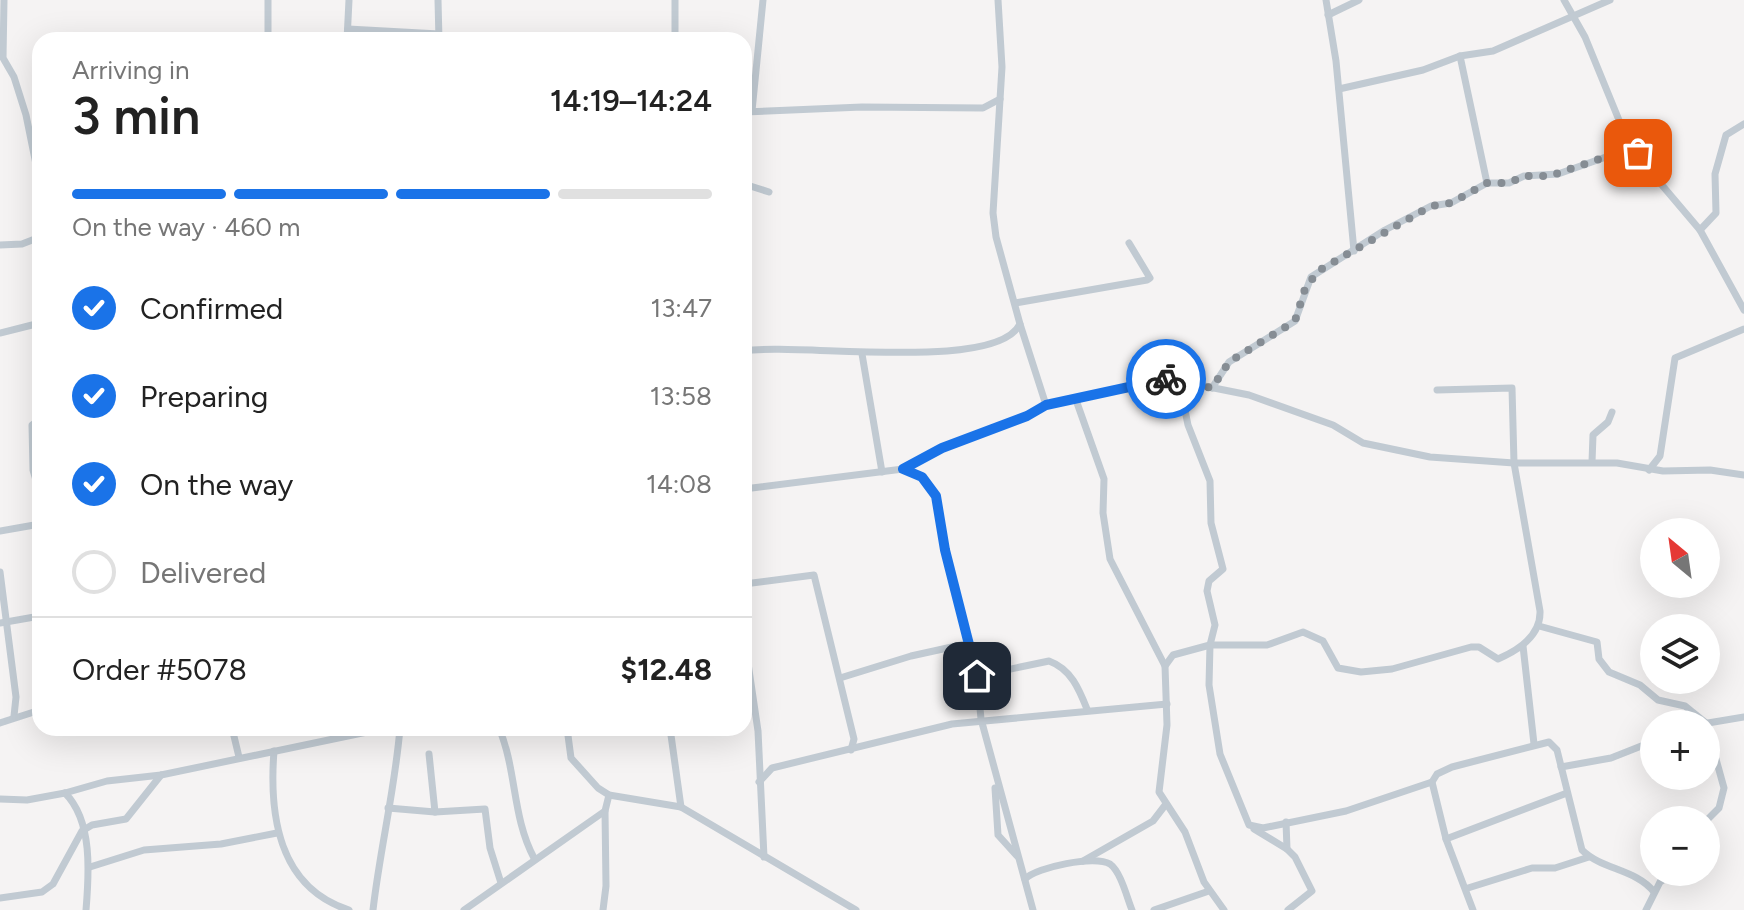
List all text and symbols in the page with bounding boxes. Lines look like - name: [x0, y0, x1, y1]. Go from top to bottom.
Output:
- text: Arriving in: [72, 54, 190, 86]
- text: 14:19–14:24: [550, 82, 712, 119]
- text: 3 min: [72, 85, 200, 147]
- pin: [1604, 119, 1672, 187]
- icon: bag: [1616, 131, 1660, 175]
- text: On the way · 460 m: [72, 211, 300, 243]
- icon: check: [72, 286, 116, 330]
- text: Confirmed: [140, 290, 283, 327]
- text: 13:47: [650, 292, 712, 324]
- courier: [1126, 339, 1206, 419]
- icon: bike: [1144, 357, 1188, 401]
- icon: check: [72, 374, 116, 418]
- text: Preparing: [140, 378, 268, 415]
- text: 13:58: [650, 380, 712, 412]
- icon: check: [72, 462, 116, 506]
- text: On the way: [140, 466, 293, 503]
- text: 14:08: [646, 468, 712, 500]
- north arrow: [1640, 518, 1720, 598]
- map controls: [1640, 518, 1720, 886]
- text: Delivered: [140, 554, 266, 591]
- button: layers: [1640, 614, 1720, 694]
- pin: [943, 642, 1011, 710]
- text: Order #5078: [72, 651, 247, 688]
- text: $12.48: [621, 651, 712, 688]
- icon: home: [955, 654, 999, 698]
- button: +: [1640, 710, 1720, 790]
- button: −: [1640, 806, 1720, 886]

